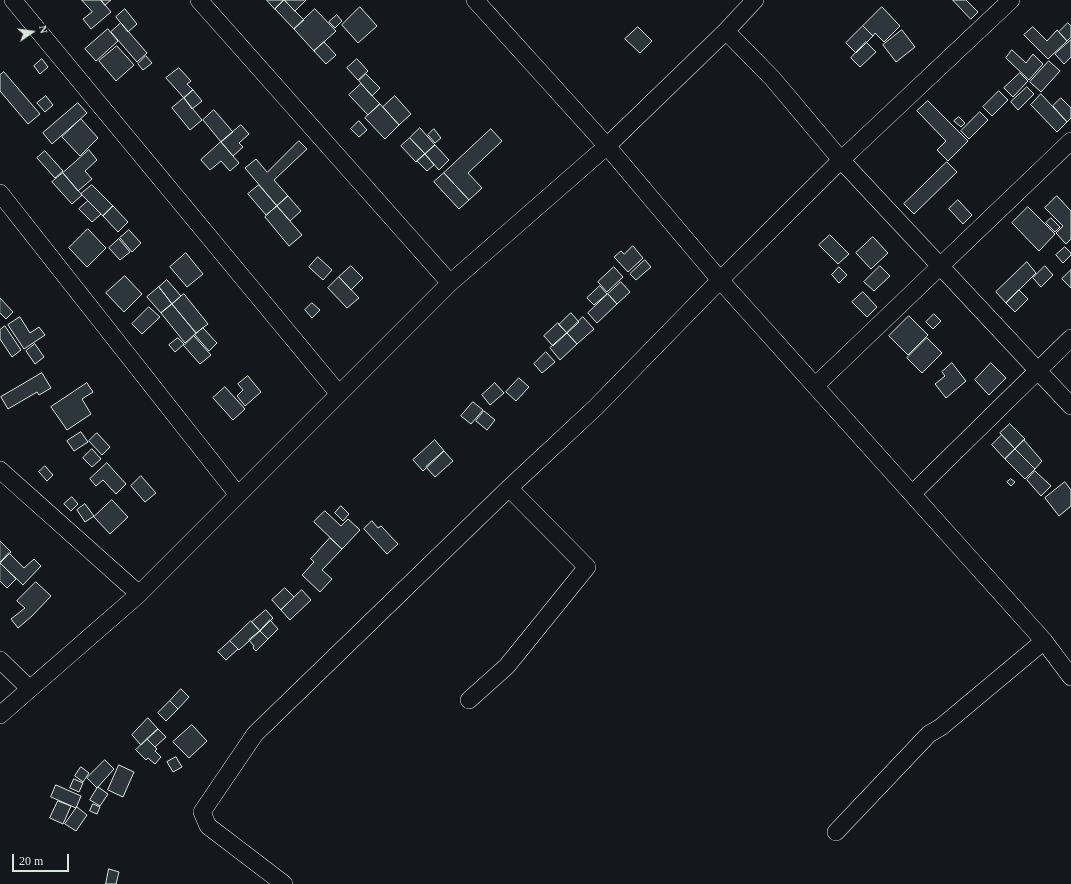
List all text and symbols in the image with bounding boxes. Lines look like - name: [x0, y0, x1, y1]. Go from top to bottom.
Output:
- north arrow: [12, 12, 52, 52]
- text: N: [37, 24, 50, 35]
- scale bar: [14, 846, 71, 872]
- text: 20 m: [19, 854, 43, 868]

